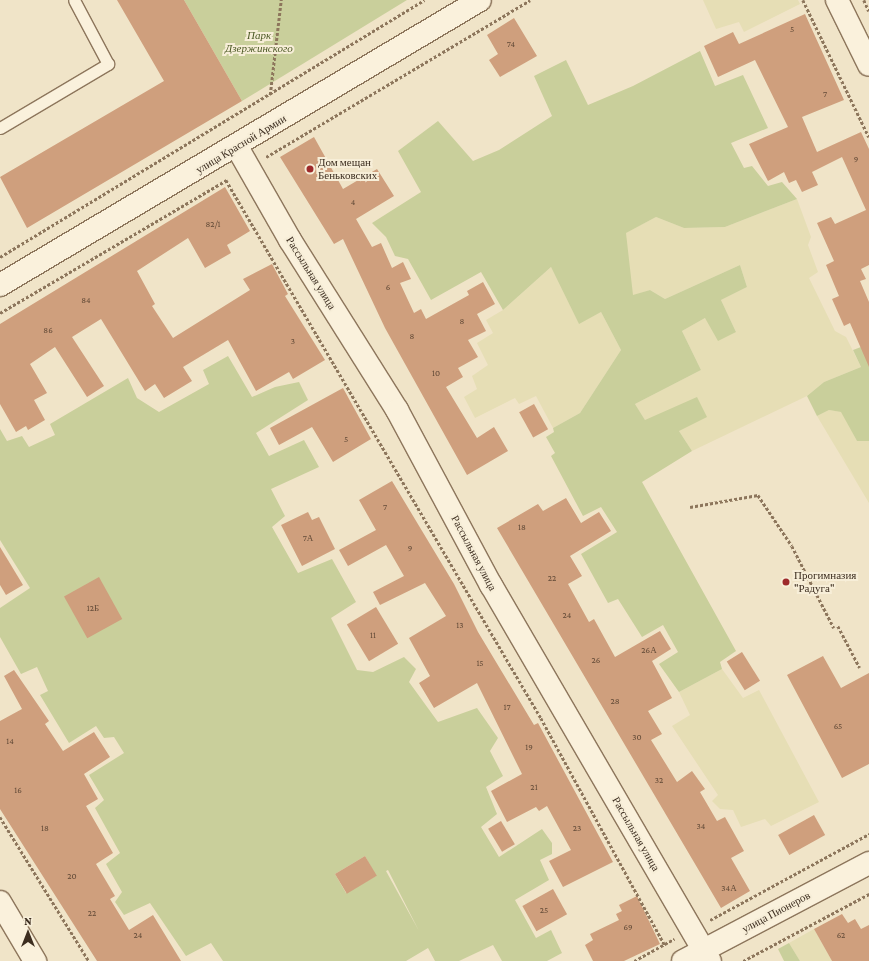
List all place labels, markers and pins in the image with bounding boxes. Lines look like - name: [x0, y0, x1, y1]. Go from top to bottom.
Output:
- place label: Дом мещан Беньковских: [318, 156, 377, 182]
- marker: Дом мещан Беньковских: [305, 164, 315, 174]
- place label: Прогимназия "Радуга": [794, 569, 856, 595]
- marker: Прогимназия "Радуга": [781, 577, 791, 587]

